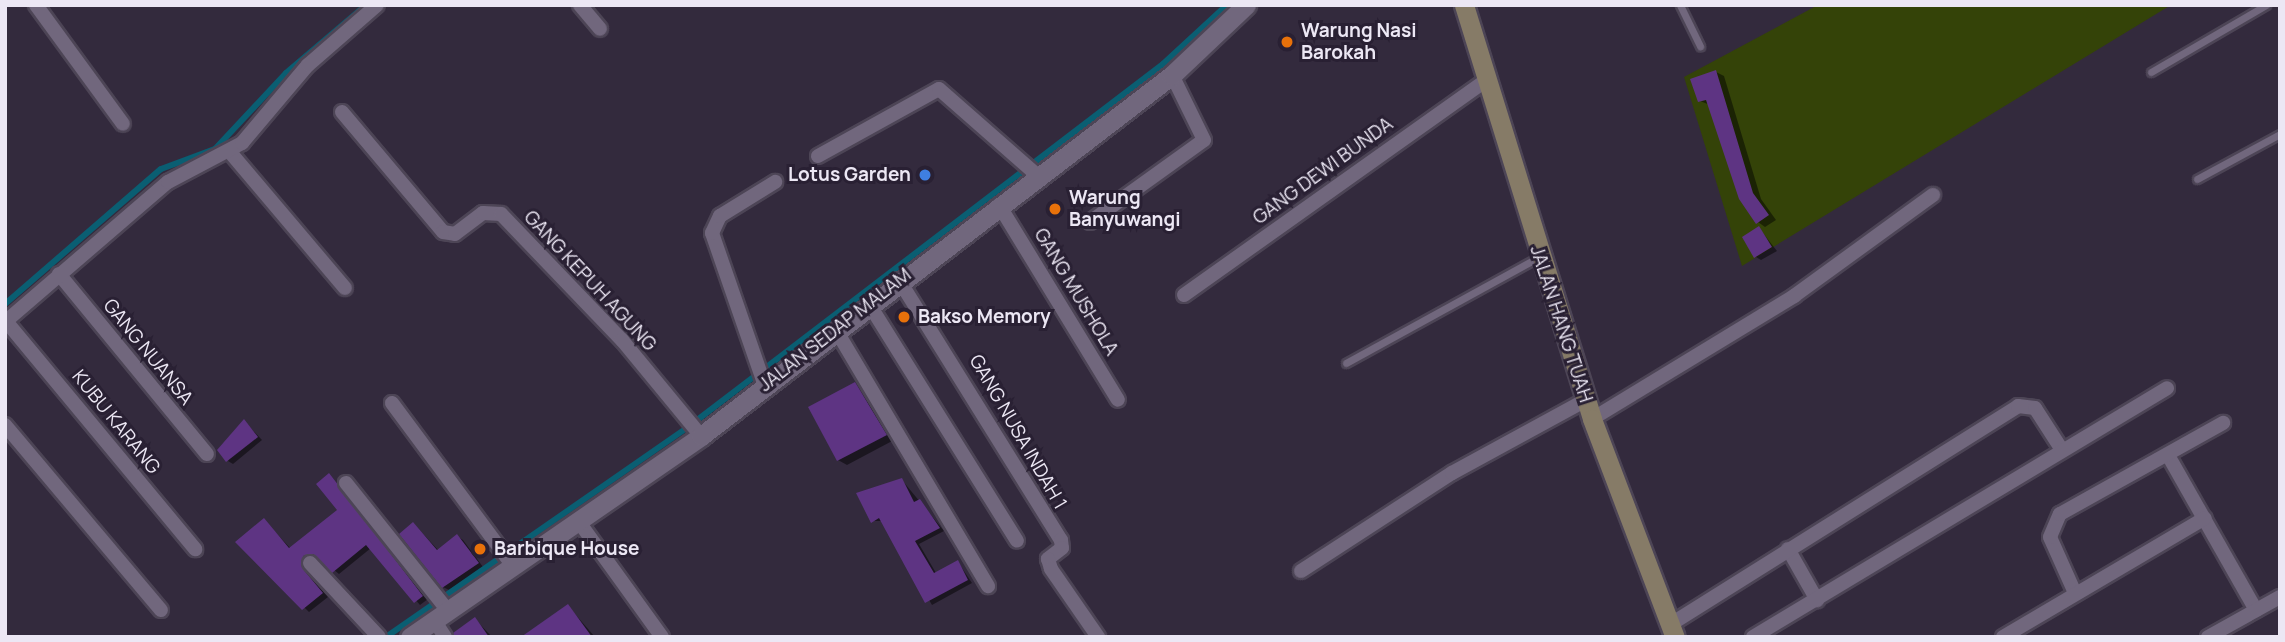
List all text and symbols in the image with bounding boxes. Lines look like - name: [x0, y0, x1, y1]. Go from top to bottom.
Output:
- place label: Warung Nasi Barokah: [1301, 20, 1417, 64]
- marker: Warung Nasi Barokah: [1279, 34, 1295, 50]
- street label: GANG DEWI BUNDA: [1249, 113, 1397, 229]
- place label: Lotus Garden: [788, 164, 911, 186]
- marker: Lotus Garden: [917, 167, 933, 183]
- place label: Warung Banyuwangi: [1069, 187, 1180, 231]
- marker: Warung Banyuwangi: [1047, 201, 1063, 217]
- street label: GANG KEPUH AGUNG: [519, 206, 661, 356]
- street label: GANG MUSHOLA: [1029, 224, 1123, 360]
- street label: JALAN HANG TUAH: [1525, 243, 1597, 405]
- street label: JALAN SEDAP MALAM: [754, 263, 916, 397]
- street label: GANG NUANSA: [98, 294, 198, 410]
- place label: Bakso Memory: [918, 306, 1051, 328]
- marker: Bakso Memory: [896, 309, 912, 325]
- street label: GANG NUSA INDAH 1: [964, 351, 1072, 513]
- street label: KUBU KARANG: [67, 365, 165, 479]
- place label: Barbique House: [494, 538, 639, 560]
- marker: Barbique House: [472, 541, 488, 557]

